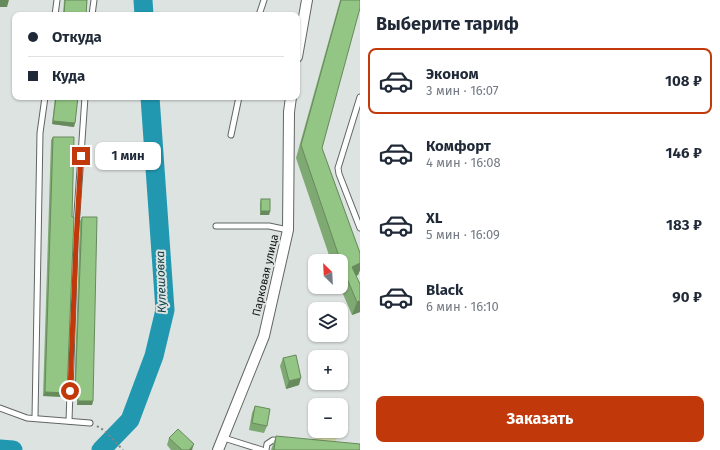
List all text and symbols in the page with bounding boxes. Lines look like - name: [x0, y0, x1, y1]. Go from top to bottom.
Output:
- text: Выберите тариф: [376, 13, 519, 35]
- text: Откуда: [52, 28, 102, 46]
- icon: car: [378, 63, 414, 99]
- text: Эконом: [426, 65, 479, 83]
- text: Куда: [52, 67, 85, 85]
- text: 108 ₽: [665, 72, 702, 90]
- text: 3 мин · 16:07: [426, 83, 499, 98]
- icon: car: [378, 135, 414, 171]
- text: Комфорт: [426, 137, 491, 155]
- callout: 1 мин: [95, 142, 161, 170]
- text: 146 ₽: [666, 144, 702, 162]
- route end: [72, 147, 90, 165]
- text: 1 мин: [111, 148, 145, 163]
- text: 4 мин · 16:08: [426, 155, 501, 170]
- icon: car: [378, 207, 414, 243]
- text: XL: [426, 209, 442, 227]
- text: 183 ₽: [666, 216, 702, 234]
- text: 5 мин · 16:09: [426, 227, 500, 242]
- street label: Парковая улица: [250, 233, 281, 317]
- water label: Кулешовка: [153, 250, 169, 313]
- north arrow: [308, 254, 348, 294]
- map controls: [308, 254, 348, 438]
- icon: car: [378, 279, 414, 315]
- text: Black: [426, 281, 463, 299]
- text: 90 ₽: [672, 288, 702, 306]
- text: 6 мин · 16:10: [426, 299, 499, 314]
- button: layers: [308, 302, 348, 342]
- button: +: [308, 350, 348, 390]
- route start: [61, 382, 79, 400]
- button: Заказать: [376, 396, 704, 442]
- button: −: [308, 398, 348, 438]

